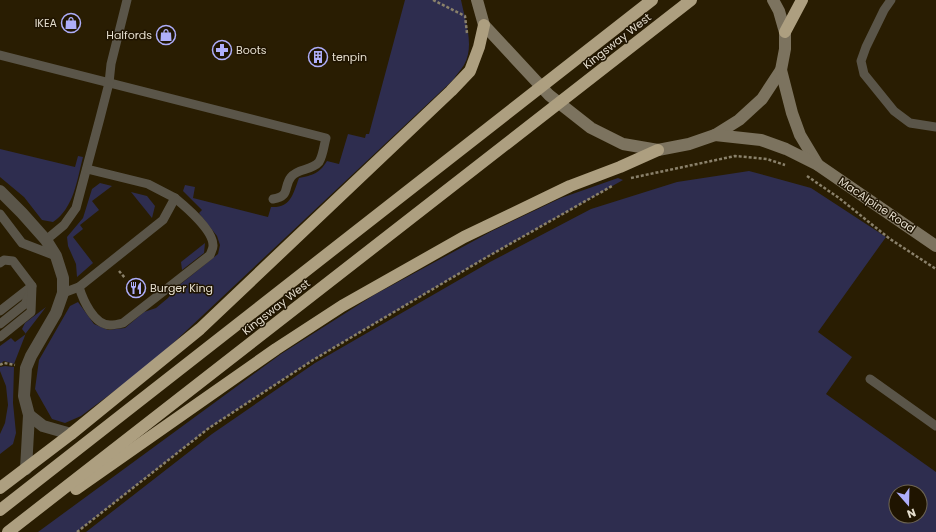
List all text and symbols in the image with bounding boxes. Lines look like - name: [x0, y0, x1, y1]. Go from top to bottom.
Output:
- street label: Kingsway West: [580, 9, 654, 73]
- shop icon: IKEA: [60, 12, 82, 34]
- place label: IKEA: [35, 15, 58, 31]
- shop icon: Halfords: [155, 24, 177, 46]
- place label: Halfords: [106, 27, 152, 43]
- pharmacy icon: Boots: [211, 39, 233, 61]
- place label: Boots: [236, 42, 267, 58]
- building icon: tenpin: [307, 46, 329, 68]
- place label: tenpin: [332, 49, 367, 65]
- street label: MacAlpine Road: [836, 173, 918, 237]
- street label: Kingsway West: [239, 275, 313, 339]
- restaurant icon: Burger King: [125, 277, 147, 299]
- place label: Burger King: [150, 280, 213, 296]
- north arrow: [888, 484, 928, 524]
- text: N: [905, 504, 918, 522]

